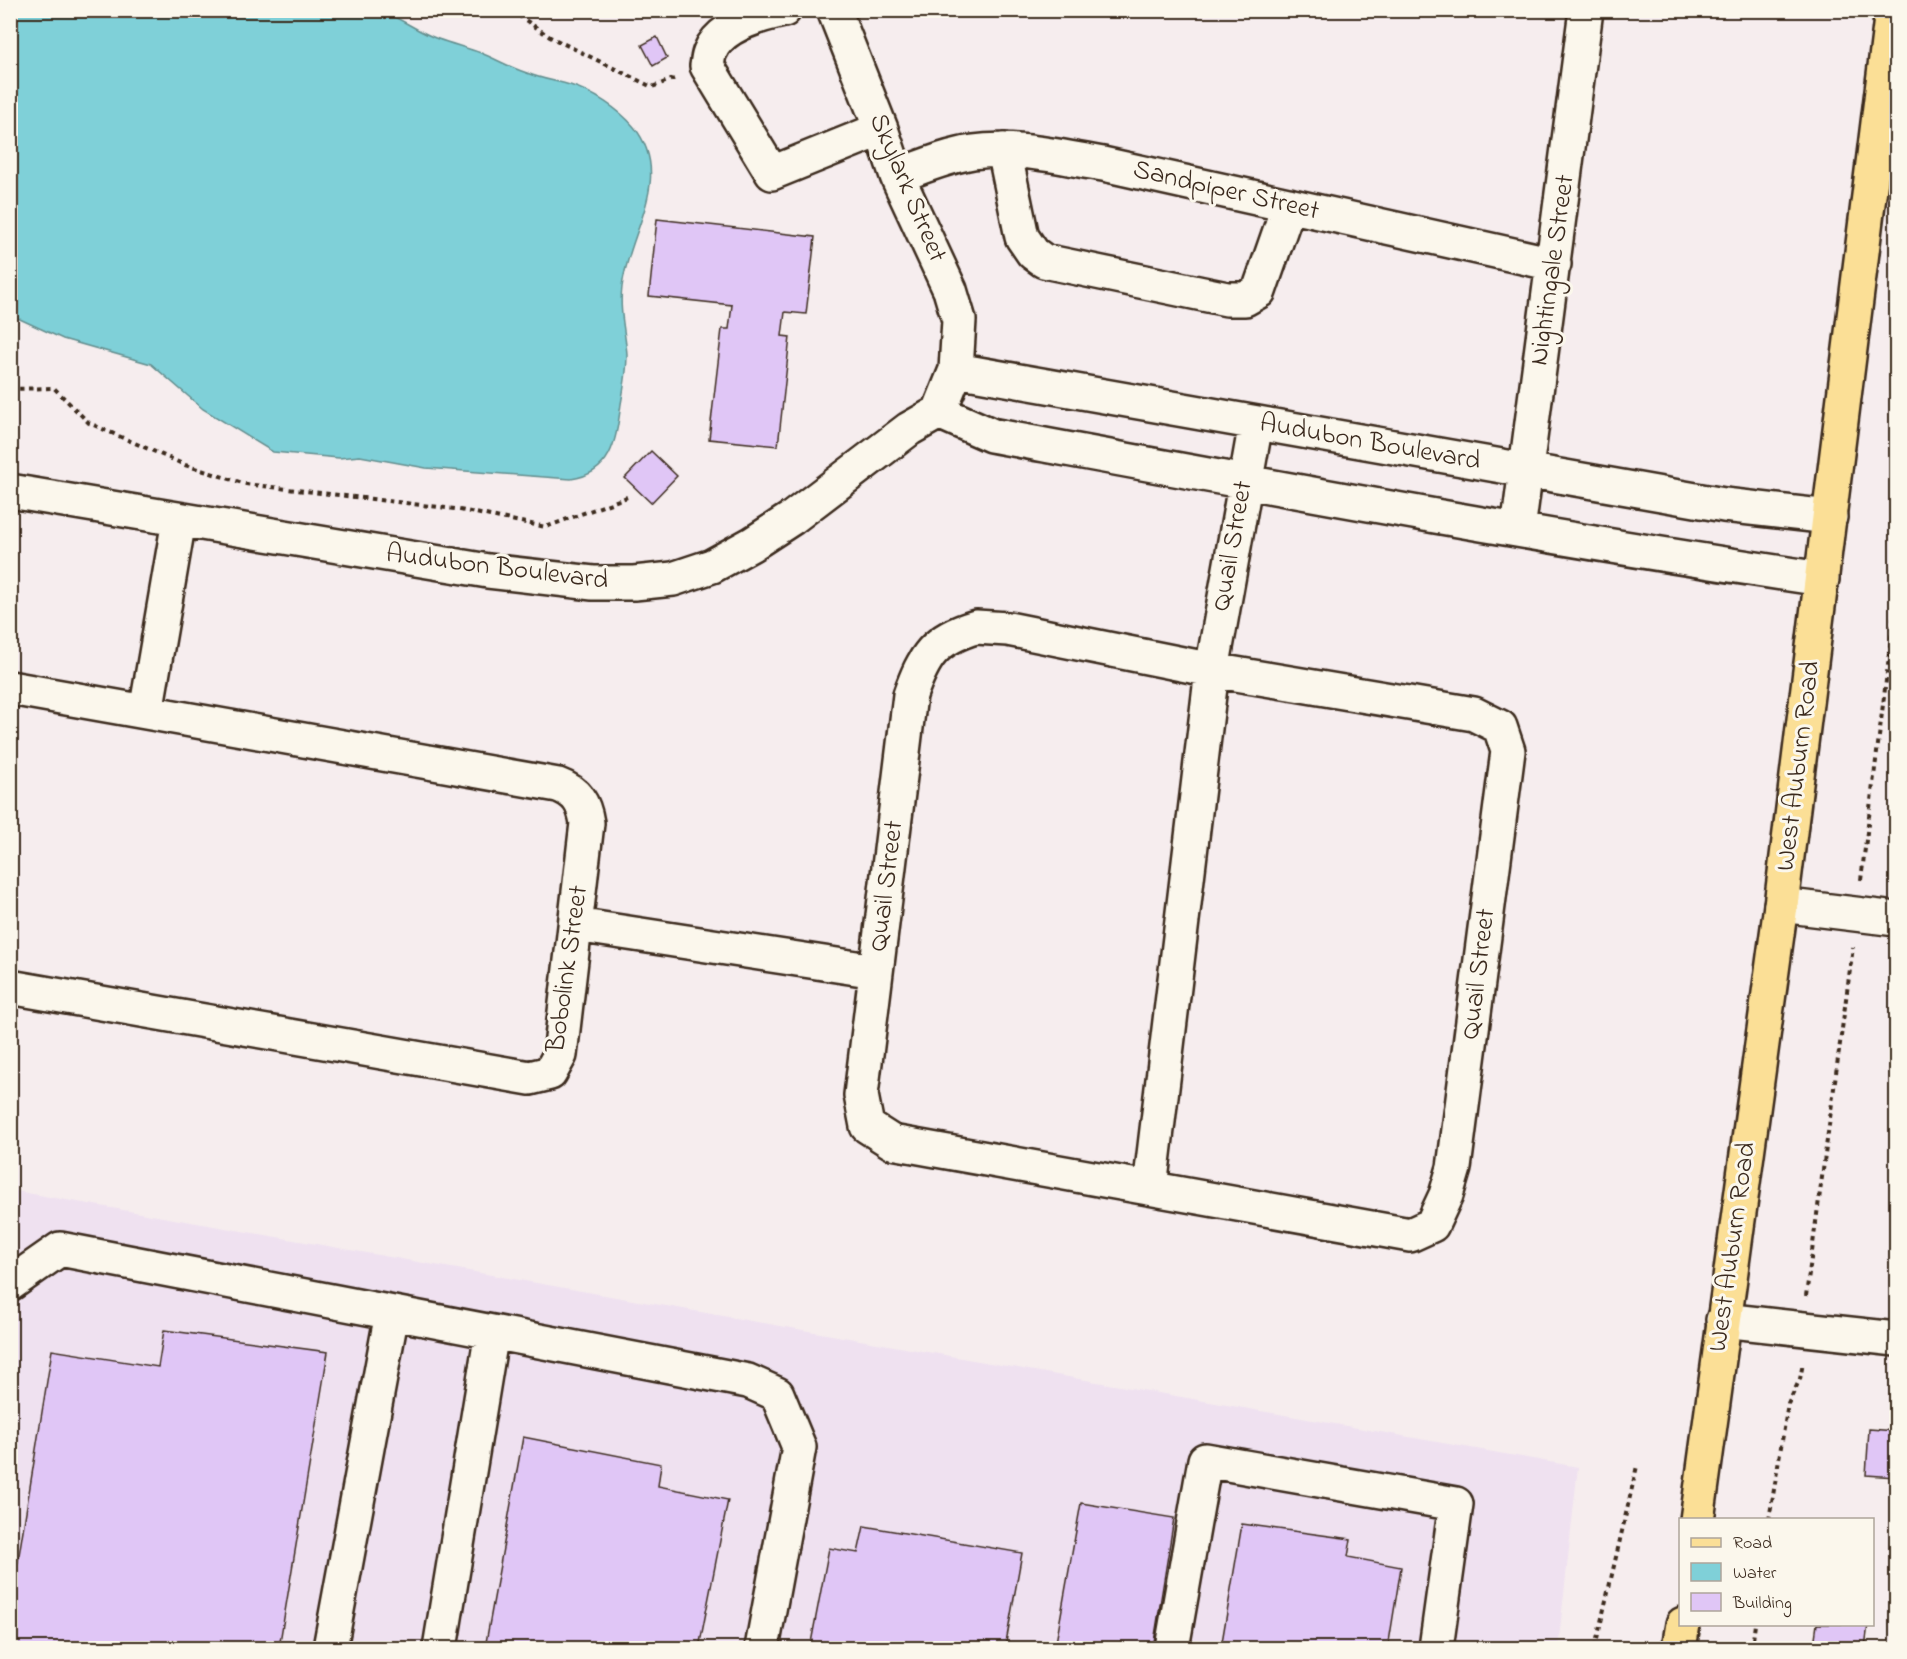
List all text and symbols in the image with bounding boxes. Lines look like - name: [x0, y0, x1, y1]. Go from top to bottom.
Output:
- street label: Skylark Street: [858, 108, 956, 268]
- street label: Sandpiper Street: [1129, 151, 1323, 231]
- street label: Nightingale Street: [1520, 172, 1586, 368]
- street label: Audubon Boulevard: [1256, 404, 1484, 482]
- street label: Quail Street: [1202, 478, 1264, 614]
- street label: Audubon Boulevard: [384, 535, 610, 601]
- street label: West Auburn Road: [1767, 659, 1831, 873]
- street label: Quail Street: [860, 818, 914, 954]
- street label: Bobolink Street: [537, 883, 599, 1056]
- street label: Quail Street: [1452, 906, 1506, 1042]
- street label: West Auburn Road: [1699, 1140, 1767, 1354]
- legend: [1679, 1518, 1874, 1626]
- text: Road: [1733, 1531, 1772, 1557]
- text: Water: [1733, 1561, 1777, 1587]
- text: Building: [1732, 1591, 1792, 1618]

